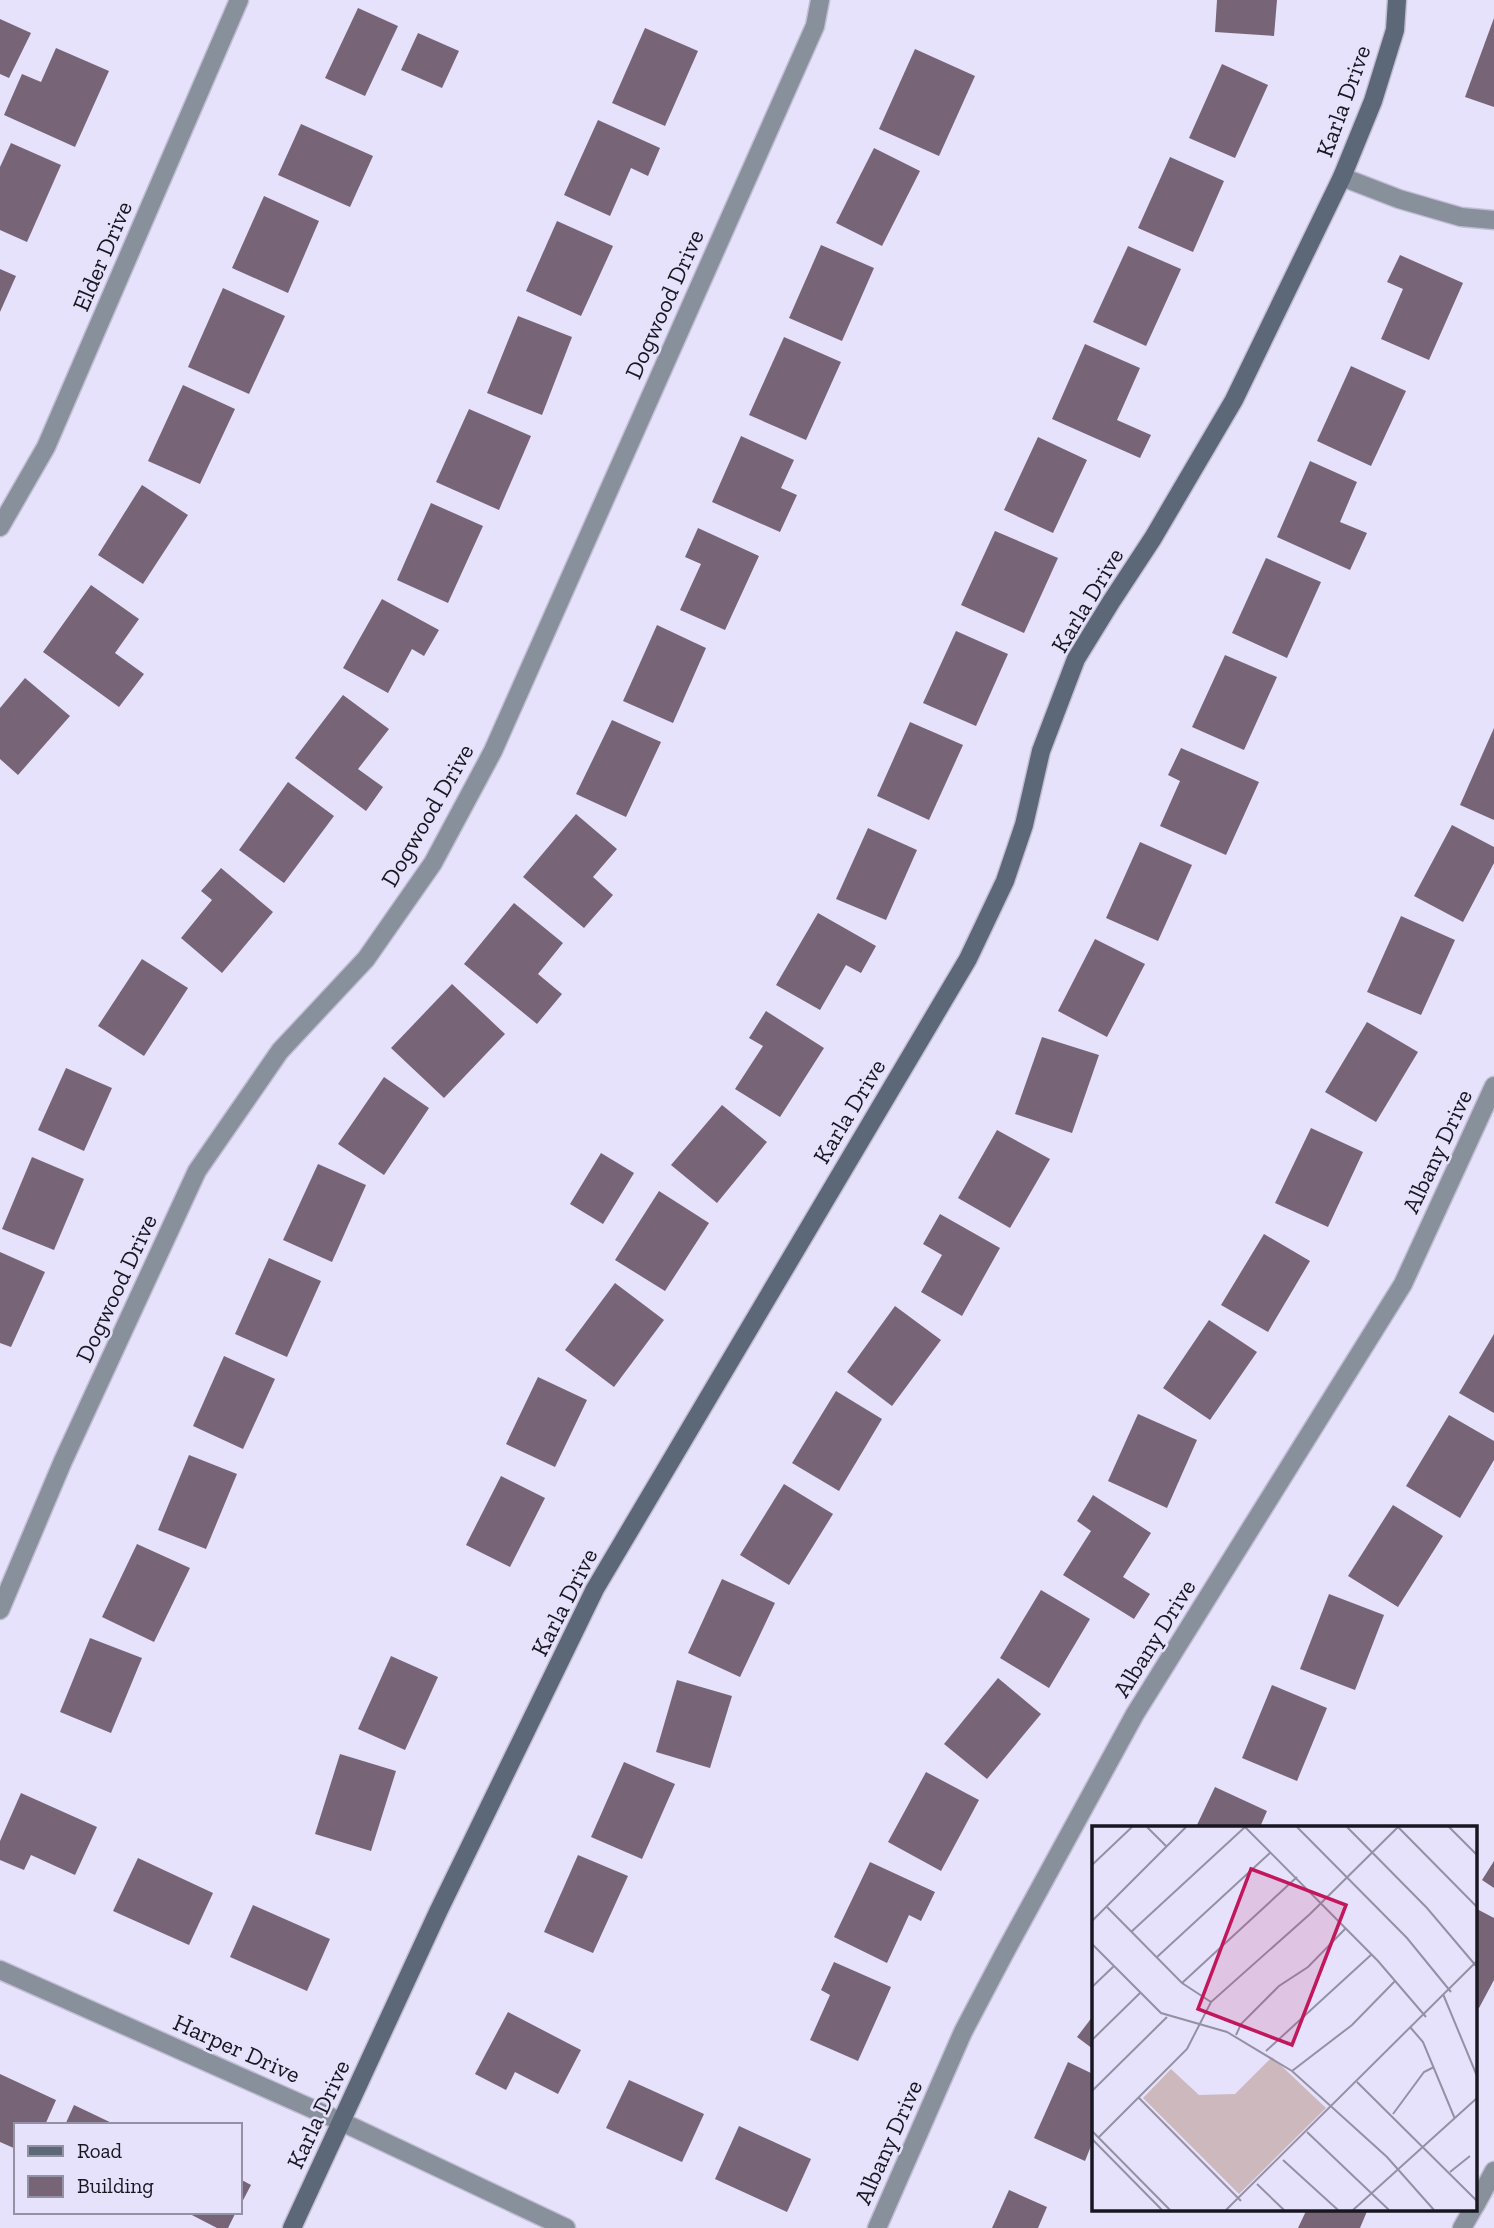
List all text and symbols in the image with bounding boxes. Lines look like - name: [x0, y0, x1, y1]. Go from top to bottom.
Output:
- street label: Karla Drive: [1309, 41, 1377, 161]
- street label: Elder Drive: [66, 197, 138, 315]
- street label: Dogwood Drive: [618, 225, 710, 383]
- street label: Karla Drive: [1044, 542, 1130, 658]
- street label: Dogwood Drive: [374, 738, 480, 892]
- street label: Karla Drive: [806, 1053, 892, 1169]
- street label: Albany Drive: [1396, 1085, 1478, 1217]
- street label: Dogwood Drive: [69, 1209, 163, 1367]
- street label: Karla Drive: [525, 1543, 603, 1661]
- street label: Albany Drive: [1106, 1574, 1202, 1702]
- inset map: [1092, 1826, 1476, 2210]
- street label: Harper Drive: [169, 2007, 305, 2089]
- street label: Karla Drive: [280, 2055, 356, 2173]
- street label: Albany Drive: [848, 2075, 928, 2209]
- legend: [14, 2123, 242, 2214]
- text: Road: [77, 2138, 123, 2163]
- text: Building: [77, 2173, 154, 2198]

